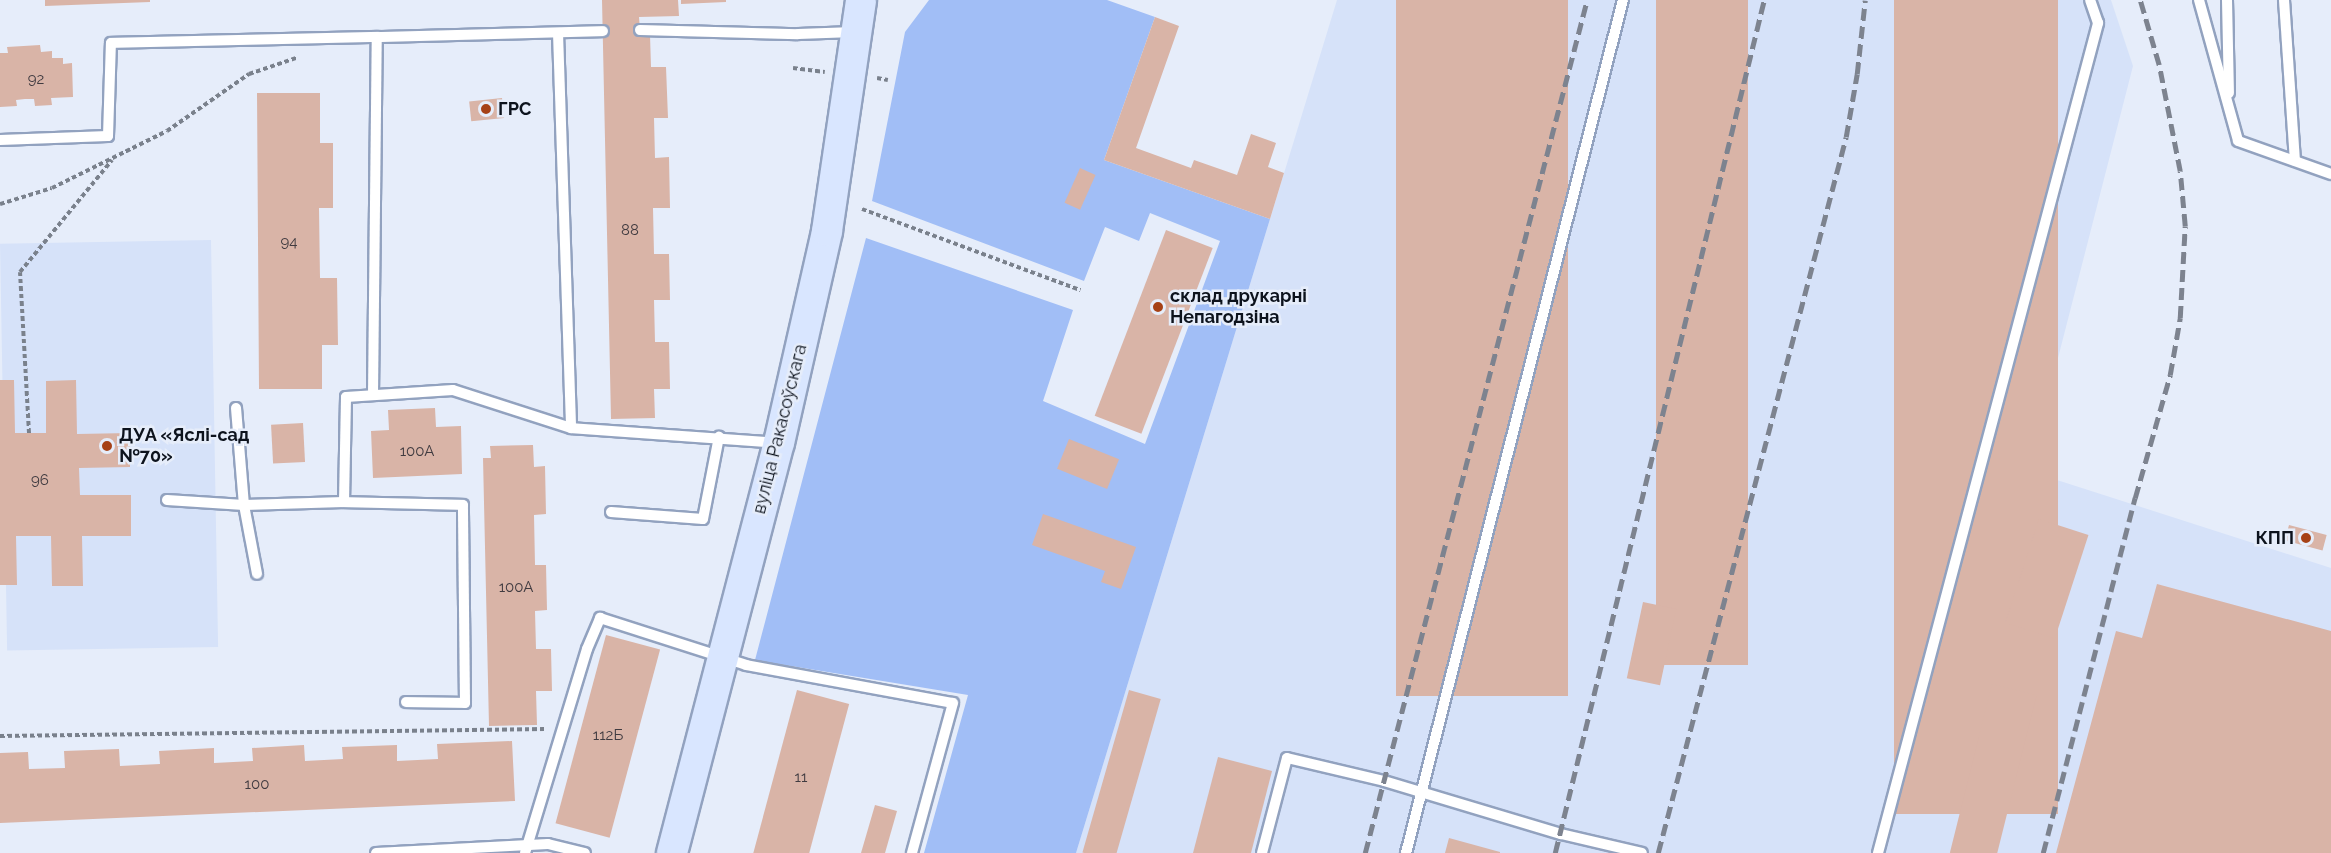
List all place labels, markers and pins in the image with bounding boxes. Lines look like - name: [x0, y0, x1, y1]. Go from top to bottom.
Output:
- place label: ГРС: [498, 98, 531, 120]
- marker: ГРС: [479, 102, 493, 116]
- place label: склад друкарні Непагодзіна: [1170, 286, 1307, 328]
- marker: склад друкарні Непагодзіна: [1151, 300, 1165, 314]
- place label: ДУА «Яслі-сад №70»: [119, 425, 250, 468]
- marker: ДУА «Яслі-сад №70»: [100, 439, 114, 453]
- place label: КПП: [2255, 527, 2294, 549]
- marker: КПП: [2299, 531, 2313, 545]

